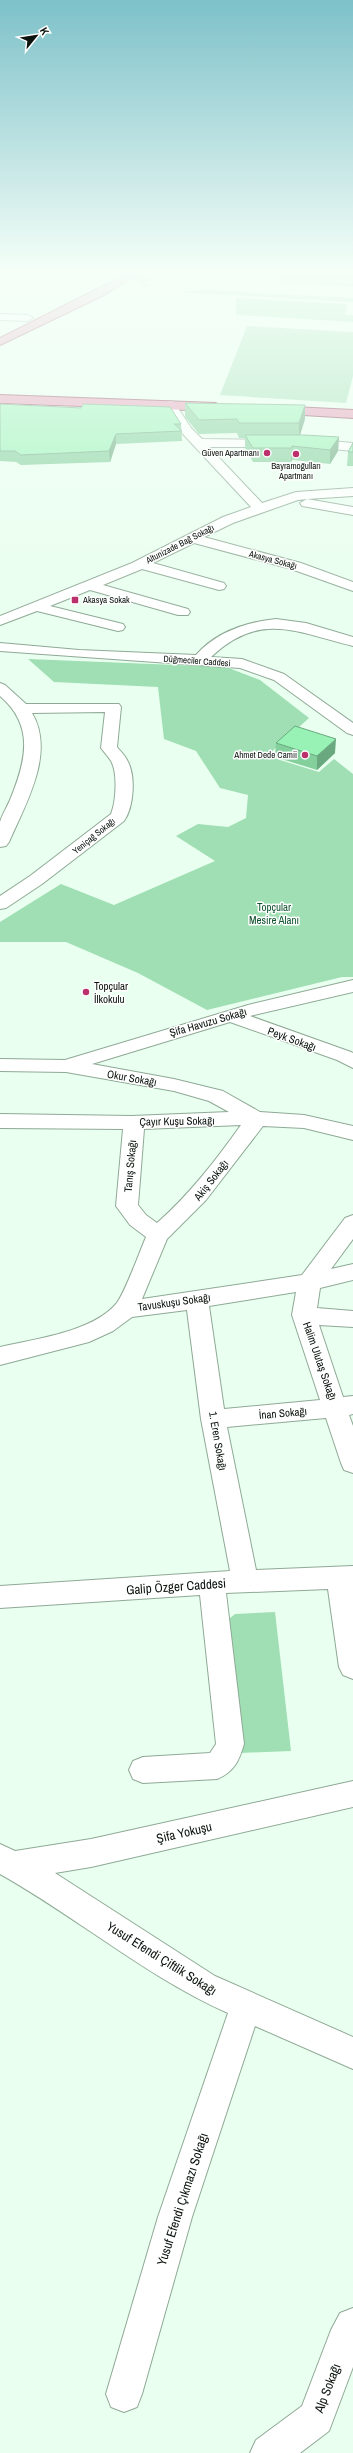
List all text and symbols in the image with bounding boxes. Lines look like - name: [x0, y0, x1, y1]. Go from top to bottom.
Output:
- north arrow: [16, 16, 56, 56]
- text: K: [37, 25, 53, 38]
- place label: Güven Apartmanı: [202, 447, 259, 459]
- marker: Güven Apartmanı: [262, 448, 272, 458]
- marker: Bayramoğulları Apartmanı: [291, 449, 301, 459]
- place label: Bayramoğulları Apartmanı: [271, 460, 321, 482]
- street label: Altunizade Bağ Sokağı: [143, 522, 216, 567]
- street label: Akasya Sokağı: [247, 548, 298, 572]
- place label: Akasya Sokak: [82, 594, 130, 606]
- marker: Akasya Sokak: [70, 595, 80, 605]
- street label: Düğmeciler Caddesi: [163, 653, 231, 669]
- place label: Ahmet Dede Camii: [233, 749, 297, 761]
- marker: Ahmet Dede Camii: [300, 750, 310, 760]
- street label: Yeniçağ Sokağı: [70, 815, 118, 857]
- park label: Topçular Mesire Alanı: [249, 900, 299, 927]
- place label: Topçular İlkokulu: [94, 979, 128, 1006]
- marker: Topçular İlkokulu: [81, 987, 91, 997]
- street label: Şifa Havuzu Sokağı: [168, 1004, 248, 1040]
- street label: Peyk Sokağı: [266, 1024, 318, 1054]
- street label: Okur Sokağı: [106, 1067, 158, 1089]
- street label: Çayır Kuşu Sokağı: [139, 1113, 215, 1129]
- street label: Tanış Sokağı: [121, 1139, 139, 1193]
- street label: Akiş Sokağı: [190, 1157, 231, 1204]
- street label: Tavuskuşu Sokağı: [137, 1290, 211, 1314]
- street label: Halim Ulutaş Sokağı: [300, 1320, 340, 1402]
- street label: İnan Sokağı: [258, 1404, 308, 1422]
- street label: 1. Eren Sokağı: [206, 1410, 230, 1472]
- street label: Galip Özger Caddesi: [125, 1575, 227, 1598]
- street label: Şifa Yokuşu: [155, 1818, 214, 1847]
- street label: Yusuf Efendi Çiftlik Sokağı: [103, 1918, 220, 1999]
- street label: Yusuf Efendi Çıkmazı Sokağı: [153, 2131, 212, 2268]
- street label: Alp Sokağı: [310, 2361, 345, 2416]

